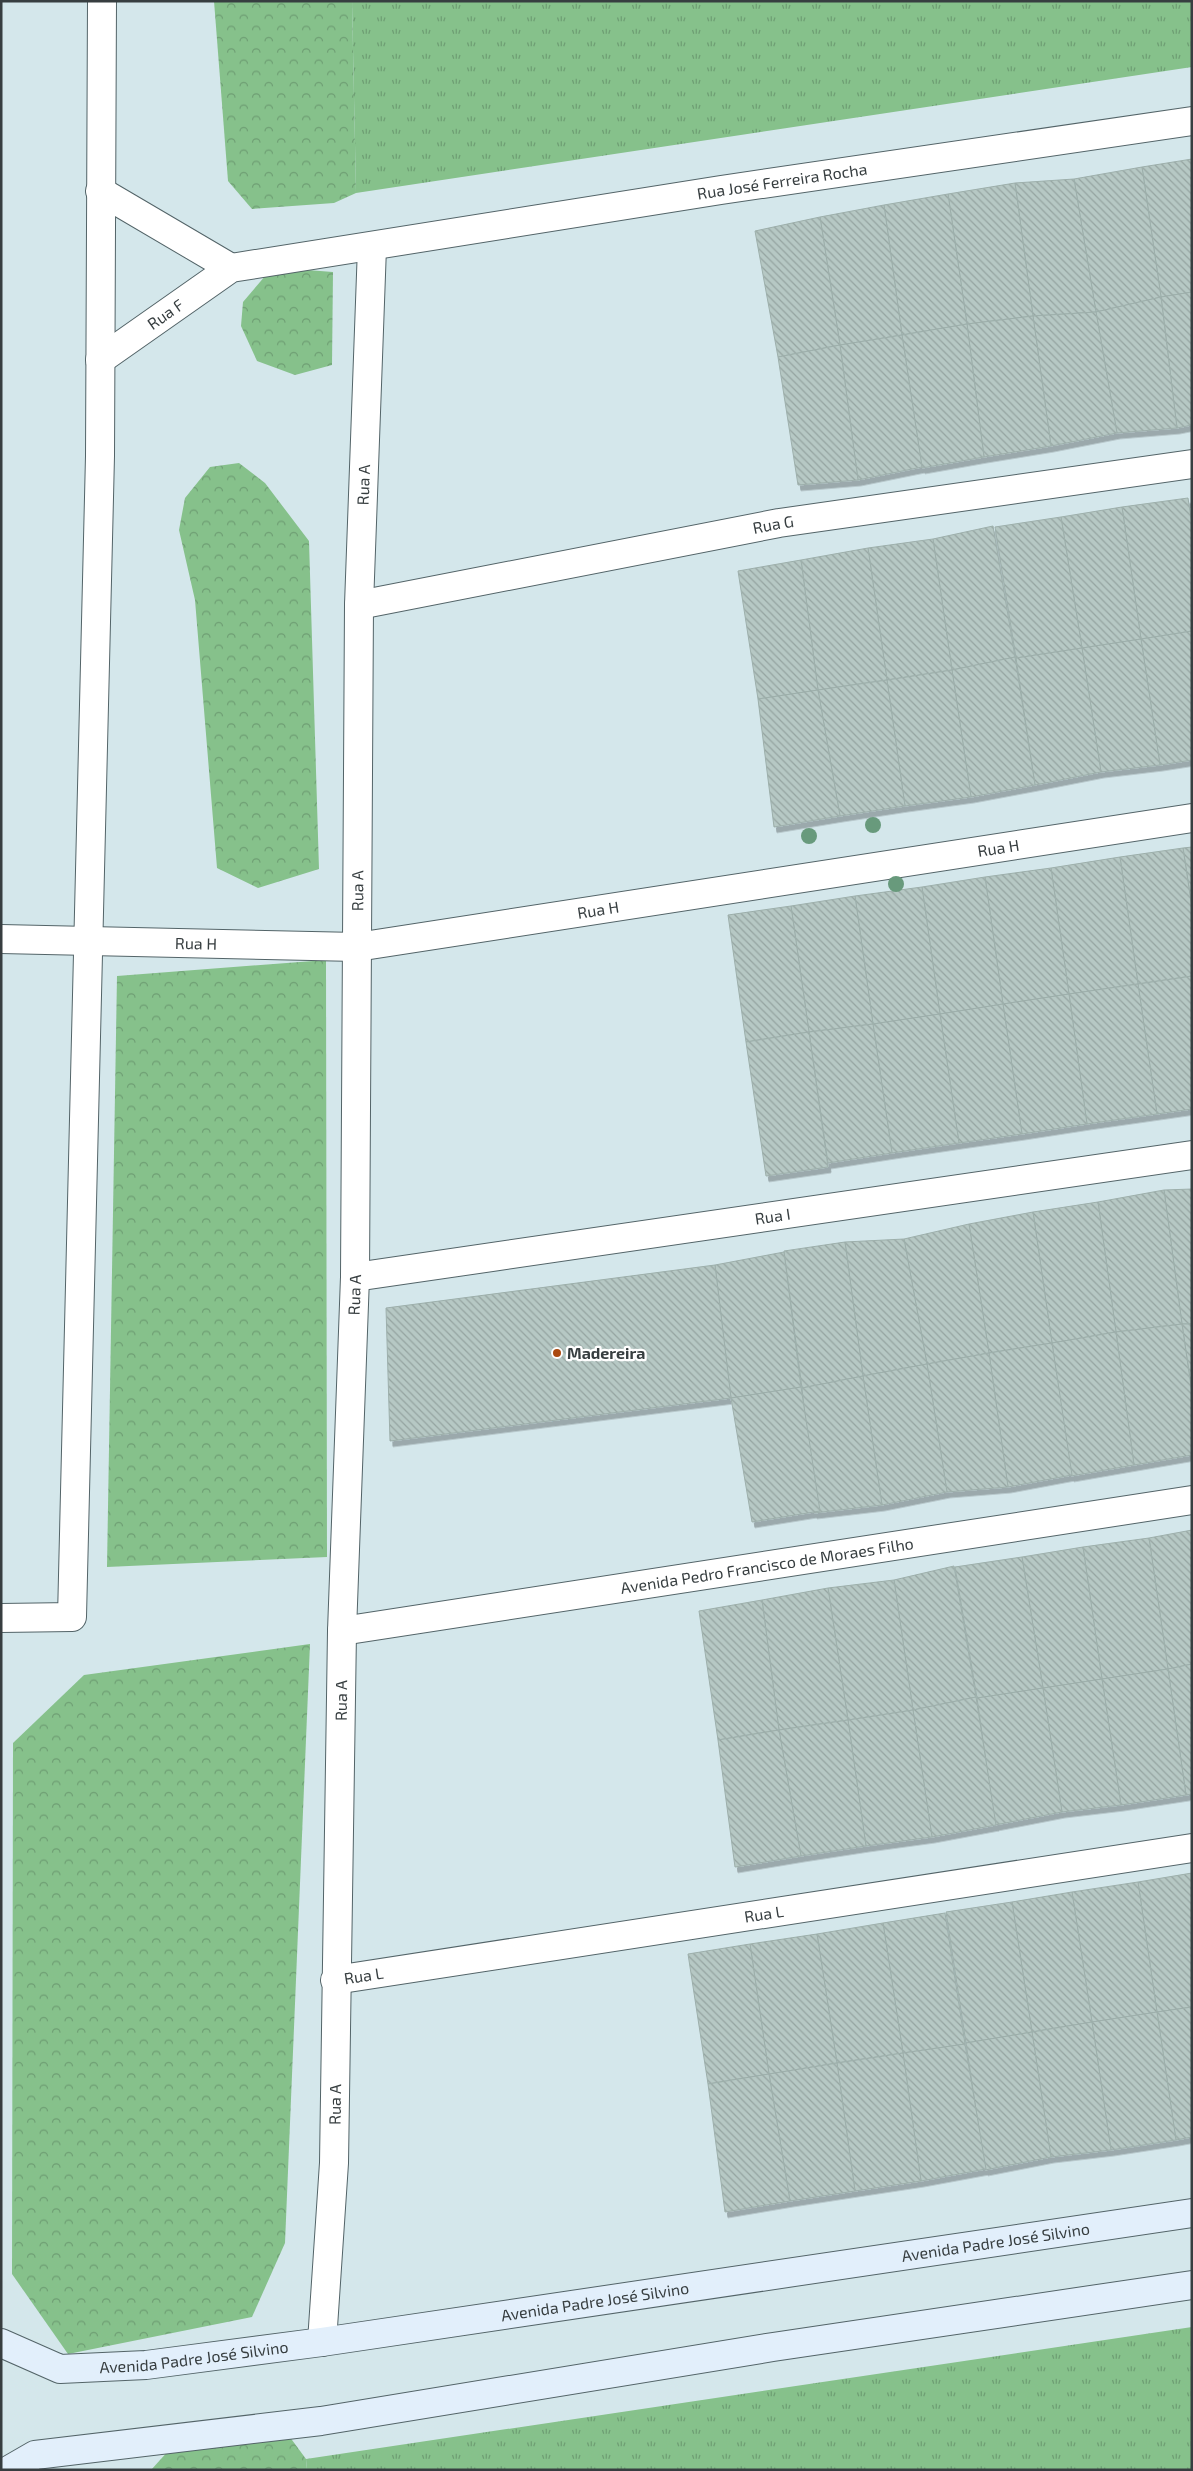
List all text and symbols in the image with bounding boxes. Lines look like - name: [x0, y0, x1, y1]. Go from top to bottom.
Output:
- street label: Rua José Ferreira Rocha: [696, 159, 868, 203]
- street label: Rua F: [143, 294, 187, 333]
- street label: Rua A: [353, 464, 373, 506]
- street label: Rua G: [751, 511, 795, 537]
- street label: Rua H: [976, 835, 1020, 860]
- street label: Rua A: [347, 870, 366, 911]
- street label: Rua H: [576, 897, 620, 922]
- street label: Rua H: [175, 933, 217, 953]
- street label: Rua I: [754, 1204, 791, 1228]
- street label: Rua A: [344, 1274, 364, 1315]
- place label: Madereira: [567, 1343, 645, 1362]
- marker: Madereira: [551, 1347, 563, 1359]
- street label: Avenida Pedro Francisco de Moraes Filho: [619, 1533, 915, 1597]
- street label: Rua A: [331, 1680, 350, 1721]
- street label: Rua L: [743, 1901, 785, 1926]
- street label: Rua L: [343, 1963, 385, 1987]
- street label: Rua A: [325, 2084, 344, 2125]
- street label: Avenida Padre José Silvino: [900, 2218, 1091, 2265]
- street label: Avenida Padre José Silvino: [500, 2278, 690, 2324]
- street label: Avenida Padre José Silvino: [99, 2337, 289, 2376]

